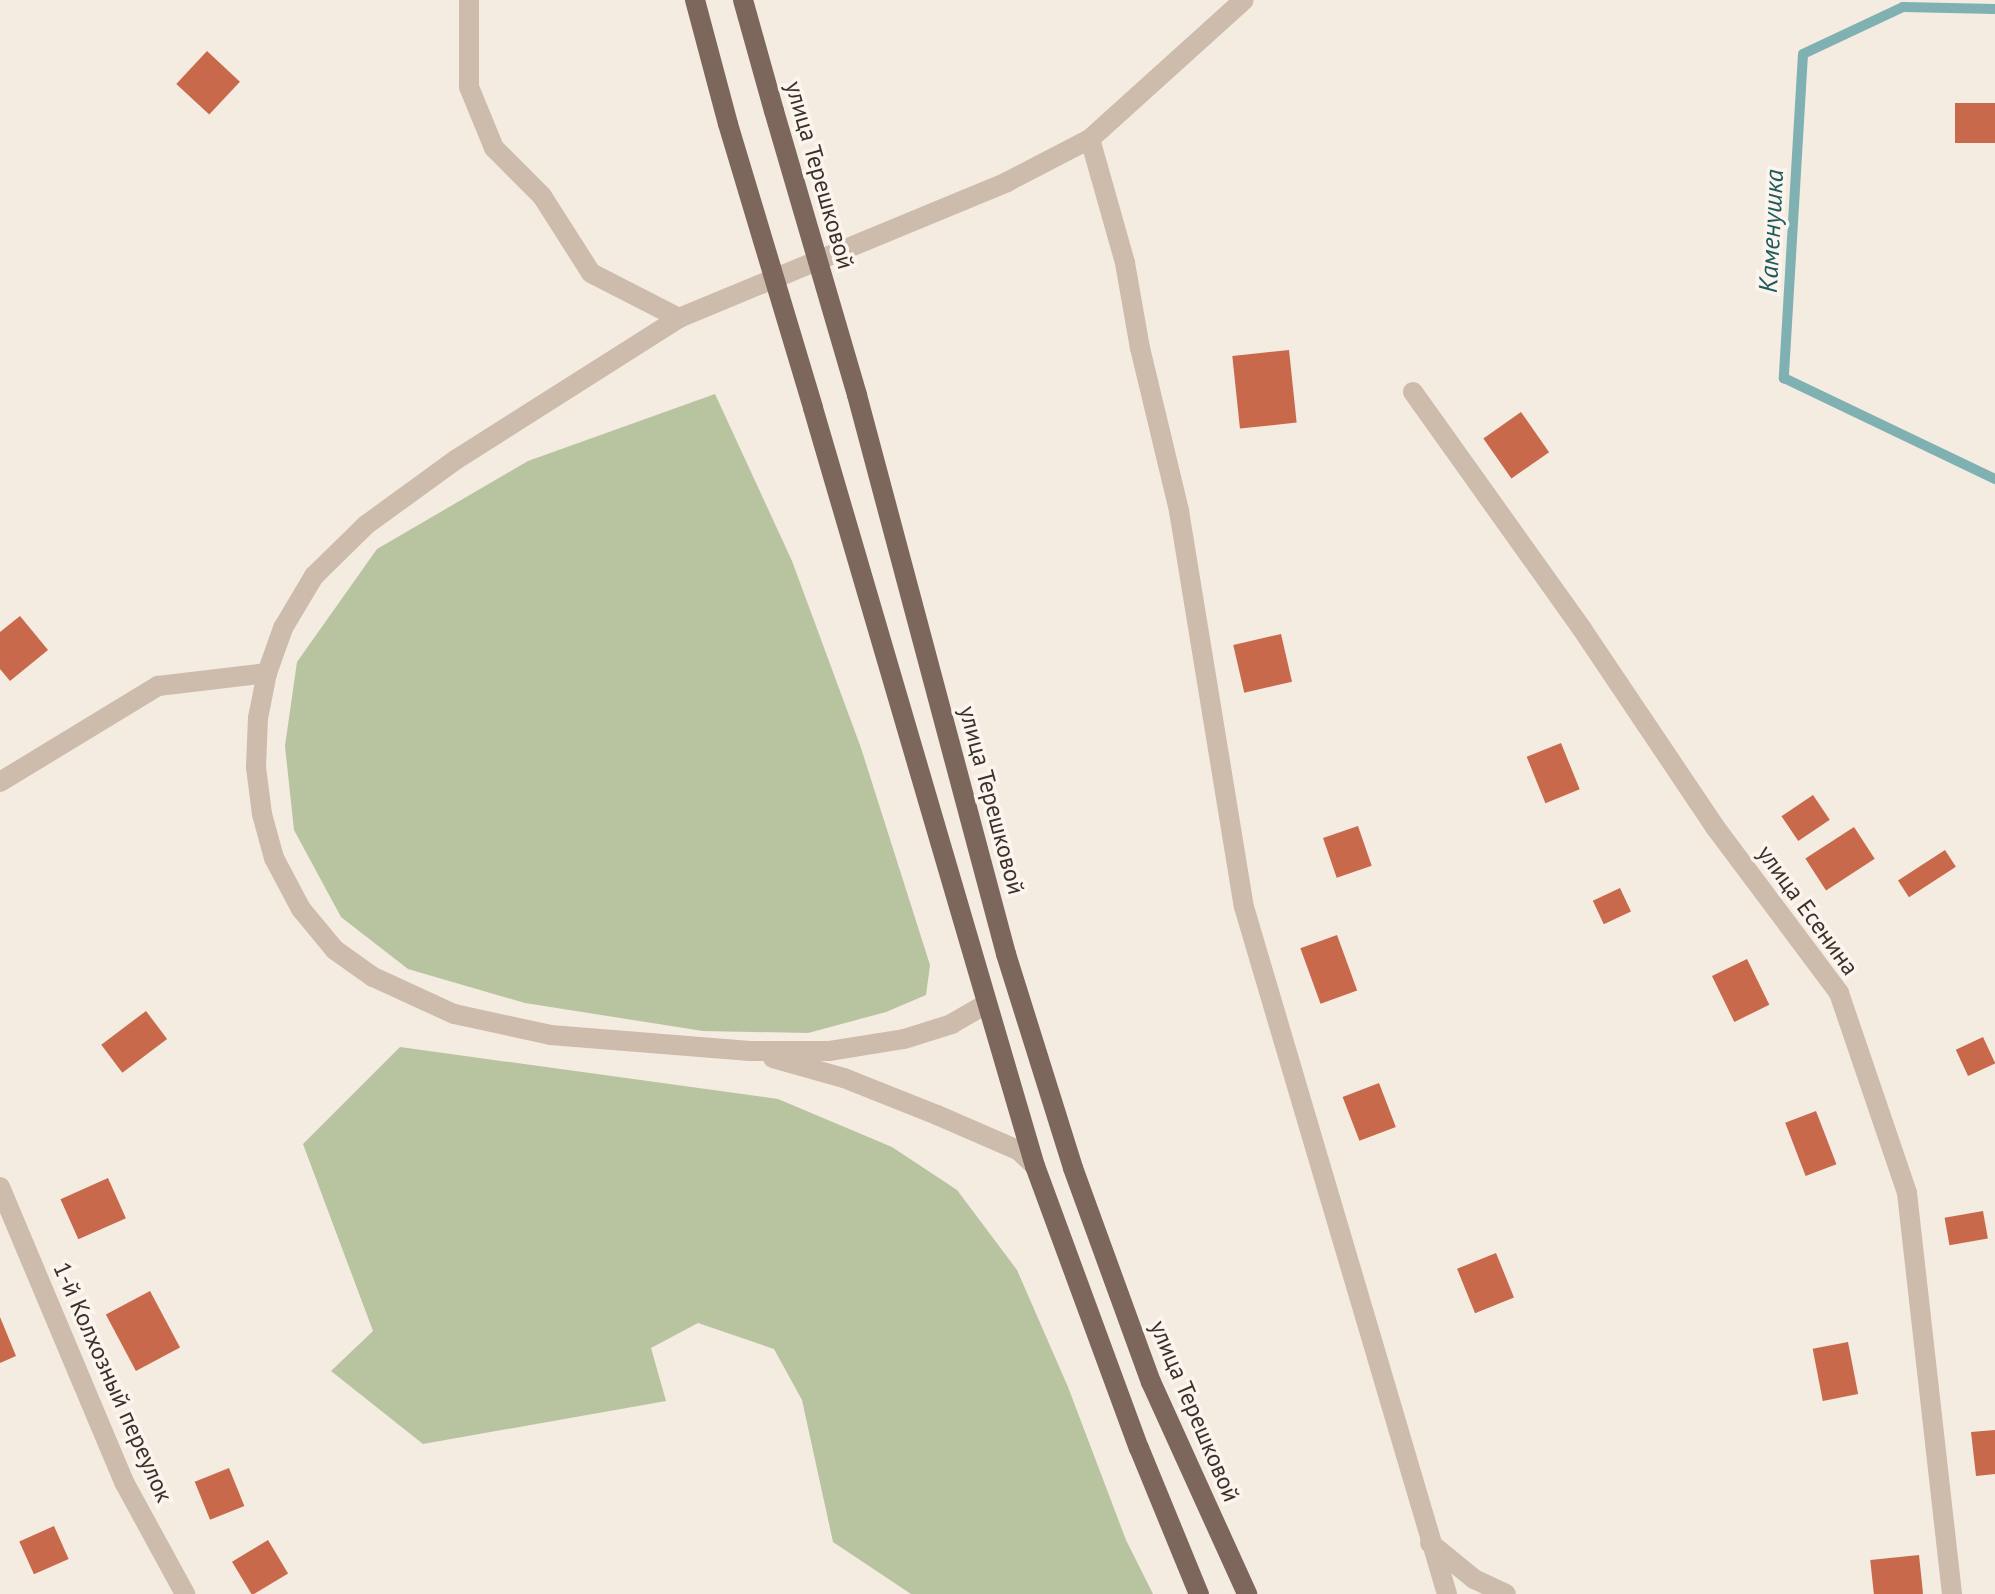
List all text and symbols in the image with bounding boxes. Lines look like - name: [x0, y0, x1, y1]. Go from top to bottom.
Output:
- street label: улица Терешковой: [779, 77, 861, 273]
- water label: Каменушка: [1752, 169, 1790, 293]
- street label: улица Терешковой: [953, 702, 1031, 898]
- street label: улица Есенина: [1751, 839, 1865, 981]
- street label: 1-й Колхозный переулок: [47, 1257, 179, 1507]
- street label: улица Терешковой: [1144, 1316, 1246, 1506]

